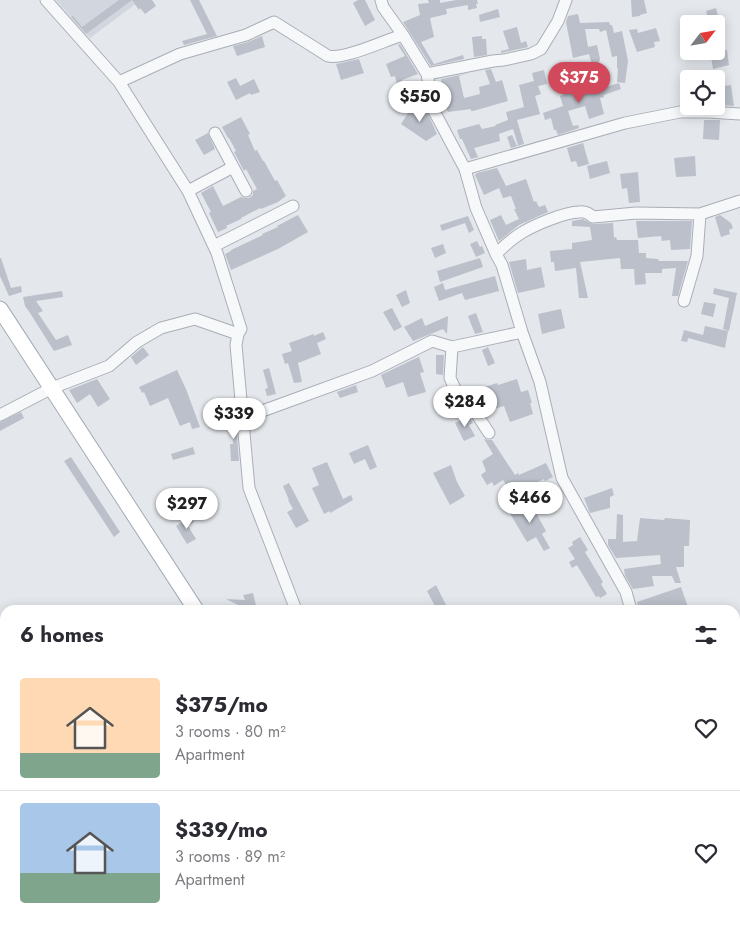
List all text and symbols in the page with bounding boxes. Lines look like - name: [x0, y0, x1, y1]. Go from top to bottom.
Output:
- north arrow: [680, 15, 725, 60]
- map controls: [680, 15, 725, 115]
- pin: $375: [549, 62, 609, 104]
- text: $375: [559, 66, 599, 89]
- button: locate: [680, 70, 725, 115]
- pin: $550: [390, 80, 450, 123]
- text: $550: [399, 85, 441, 108]
- pin: $284: [435, 386, 495, 428]
- text: $284: [444, 390, 486, 413]
- pin: $339: [204, 398, 264, 440]
- text: $339: [214, 402, 254, 425]
- pin: $466: [500, 482, 560, 524]
- text: $466: [509, 486, 551, 509]
- pin: $297: [157, 488, 217, 530]
- text: $297: [167, 492, 207, 515]
- text: 6 homes: [20, 620, 104, 650]
- icon: filters: [692, 621, 720, 649]
- text: $375/mo: [175, 690, 268, 720]
- icon: home: [60, 698, 120, 758]
- icon: heart: [692, 714, 720, 742]
- text: 3 rooms · 80 m²: [175, 720, 286, 743]
- text: Apartment: [175, 743, 245, 766]
- text: $339/mo: [175, 815, 268, 845]
- icon: home: [60, 823, 120, 883]
- icon: heart: [692, 839, 720, 867]
- text: 3 rooms · 89 m²: [175, 845, 285, 868]
- text: Apartment: [175, 868, 245, 891]

